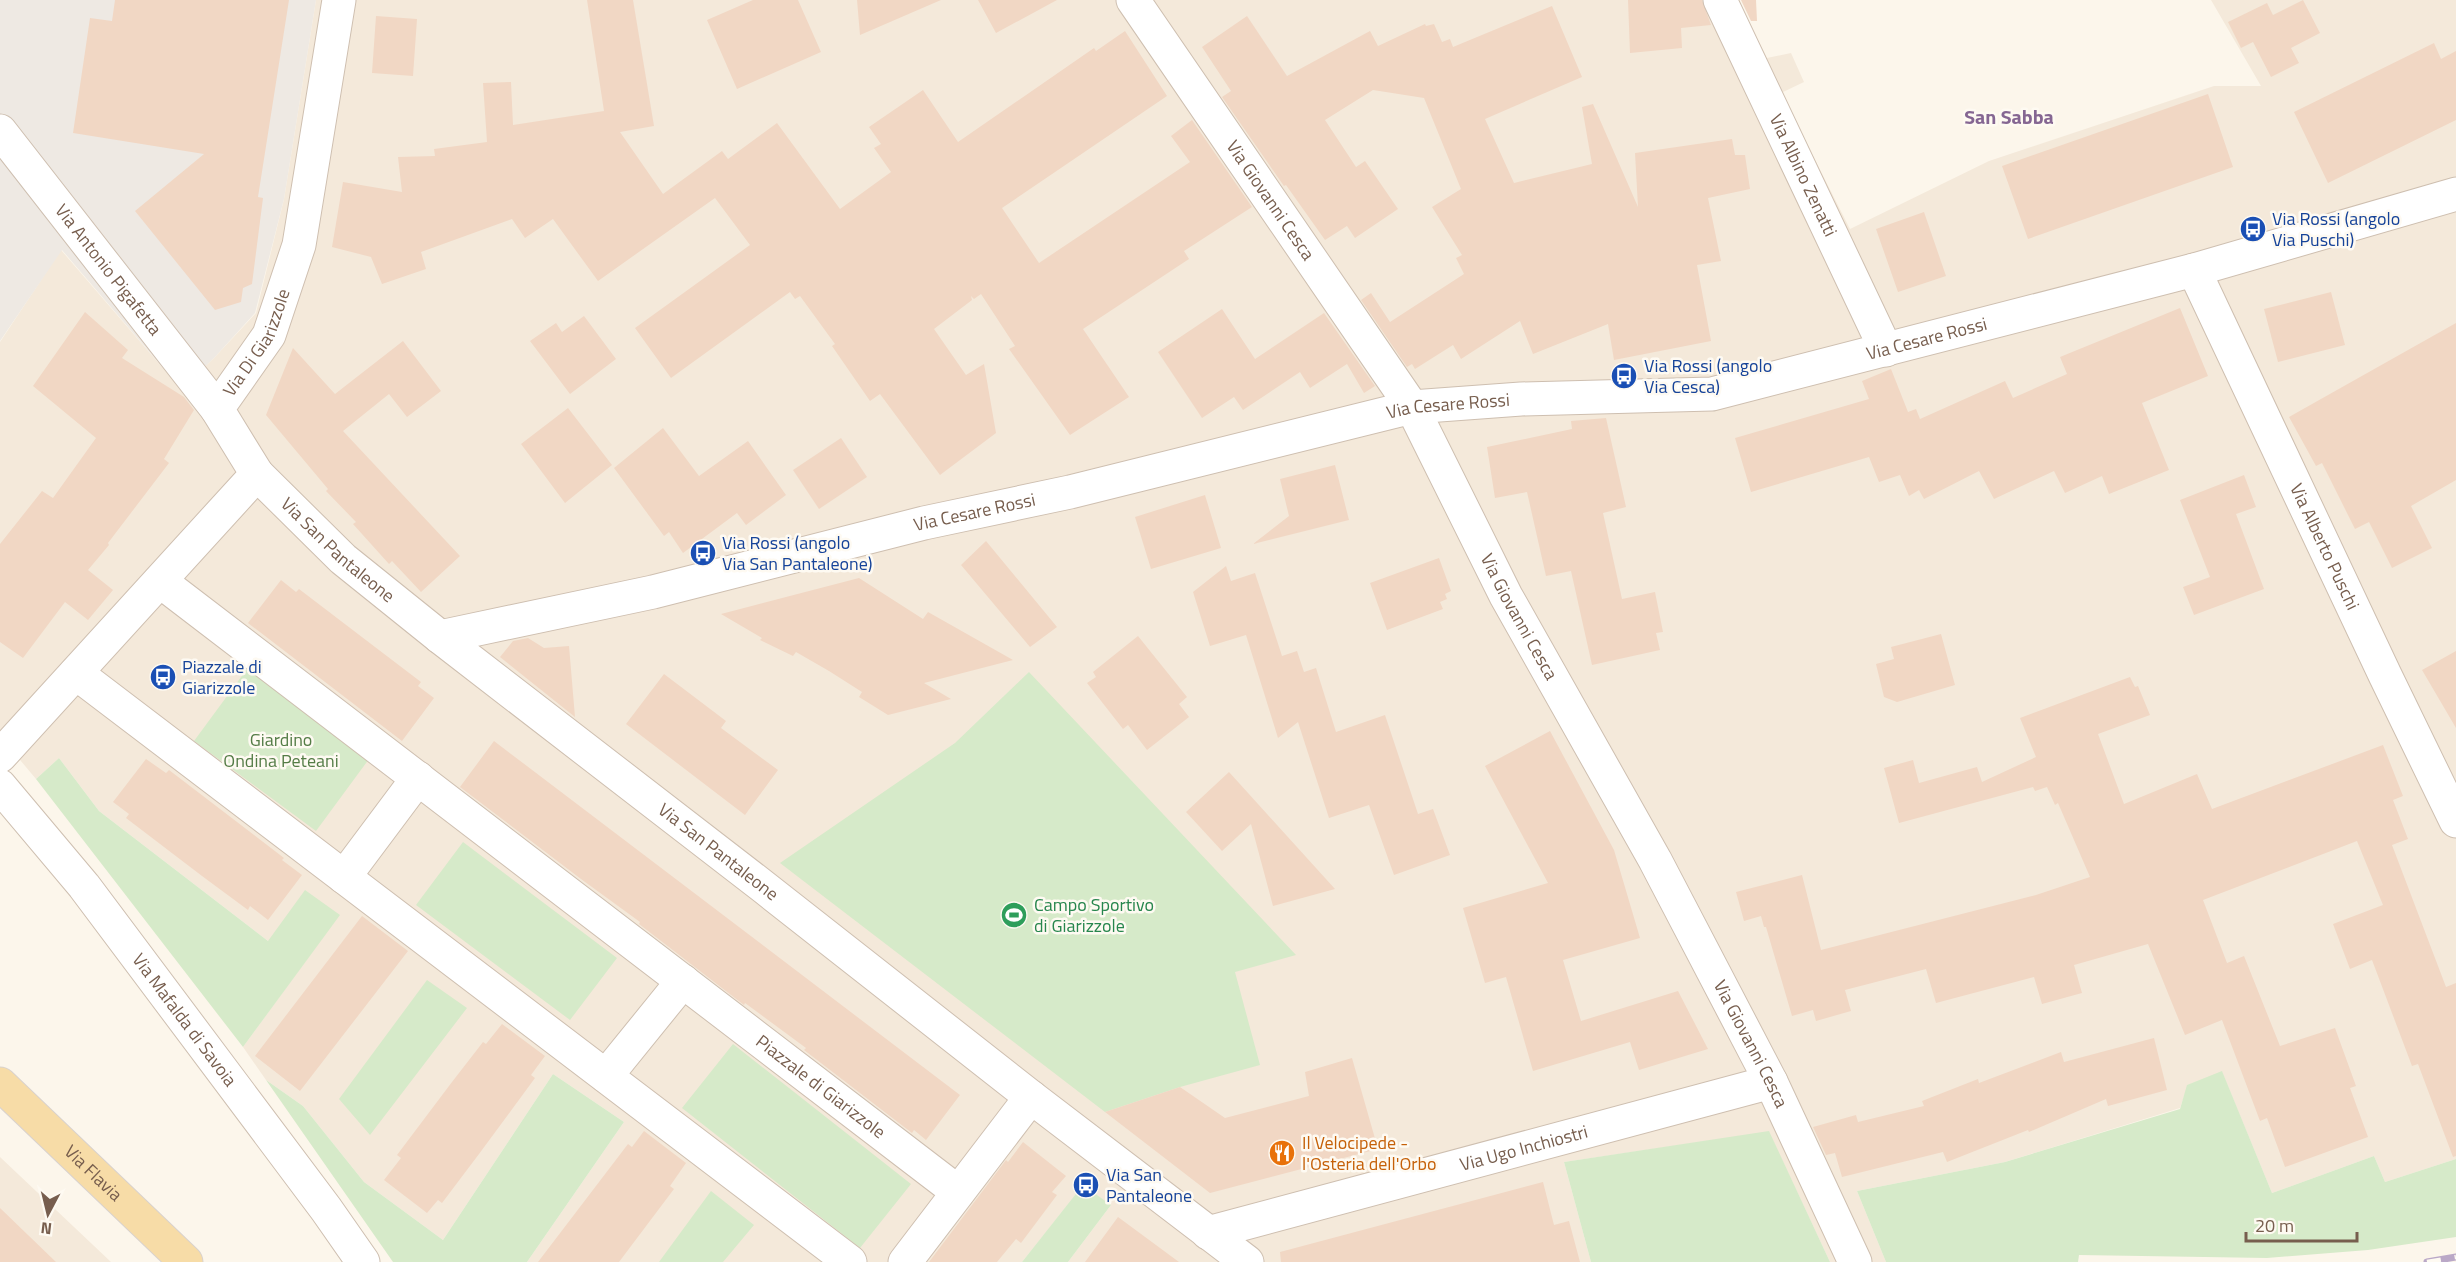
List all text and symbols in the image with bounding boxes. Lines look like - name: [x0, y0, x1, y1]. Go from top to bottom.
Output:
- district label: San Sabba: [1964, 101, 2054, 132]
- street label: Via Albino Zenatti: [1763, 109, 1844, 241]
- street label: Via Giovanni Cesca: [1220, 135, 1322, 266]
- street label: Via Antonio Pigafetta: [49, 198, 169, 341]
- place label: Via Rossi (angolo Via Puschi): [2272, 205, 2400, 253]
- bus stop icon: Via Rossi (angolo Via Puschi): [2238, 214, 2268, 244]
- street label: Via Di Giarizzole: [216, 285, 296, 402]
- street label: Via Cesare Rossi: [1863, 310, 1990, 367]
- place label: Via Rossi (angolo Via Cesca): [1644, 352, 1772, 400]
- bus stop icon: Via Rossi (angolo Via Cesca): [1609, 361, 1639, 391]
- street label: Via Cesare Rossi: [1383, 386, 1511, 426]
- street label: Via Alberto Puschi: [2284, 479, 2366, 614]
- street label: Via Cesare Rossi: [911, 486, 1038, 538]
- street label: Via San Pantaleone: [275, 491, 401, 609]
- place label: Via Rossi (angolo Via San Pantaleone): [722, 529, 873, 577]
- bus stop icon: Via Rossi (angolo Via San Pantaleone): [688, 538, 718, 568]
- street label: Via Giovanni Cesca: [1474, 549, 1565, 685]
- place label: Piazzale di Giarizzole: [182, 653, 262, 701]
- bus stop icon: Piazzale di Giarizzole: [148, 662, 178, 692]
- park label: Giardino Ondina Peteani: [223, 726, 339, 774]
- street label: Via San Pantaleone: [653, 796, 785, 907]
- place label: Campo Sportivo di Giarizzole: [1034, 891, 1154, 939]
- sports icon: Campo Sportivo di Giarizzole: [999, 900, 1029, 930]
- street label: Via Mafalda di Savoia: [126, 947, 244, 1092]
- street label: Via Giovanni Cesca: [1707, 975, 1795, 1112]
- street label: Piazzale di Giarizzole: [750, 1028, 892, 1145]
- street label: Via Ugo Inchiostri: [1457, 1118, 1591, 1178]
- place label: Il Velocipede - l'Osteria dell'Orbo: [1302, 1129, 1436, 1177]
- street label: Via Flavia: [58, 1138, 129, 1207]
- restaurant icon: Il Velocipede - l'Osteria dell'Orbo: [1267, 1138, 1297, 1168]
- place label: Via San Pantaleone: [1106, 1161, 1192, 1209]
- bus stop icon: Via San Pantaleone: [1071, 1170, 1101, 1200]
- north arrow: [18, 1184, 78, 1244]
- scale bar: [2246, 1205, 2357, 1243]
- text: 20 m: [2255, 1212, 2294, 1239]
- text: N: [39, 1216, 53, 1241]

